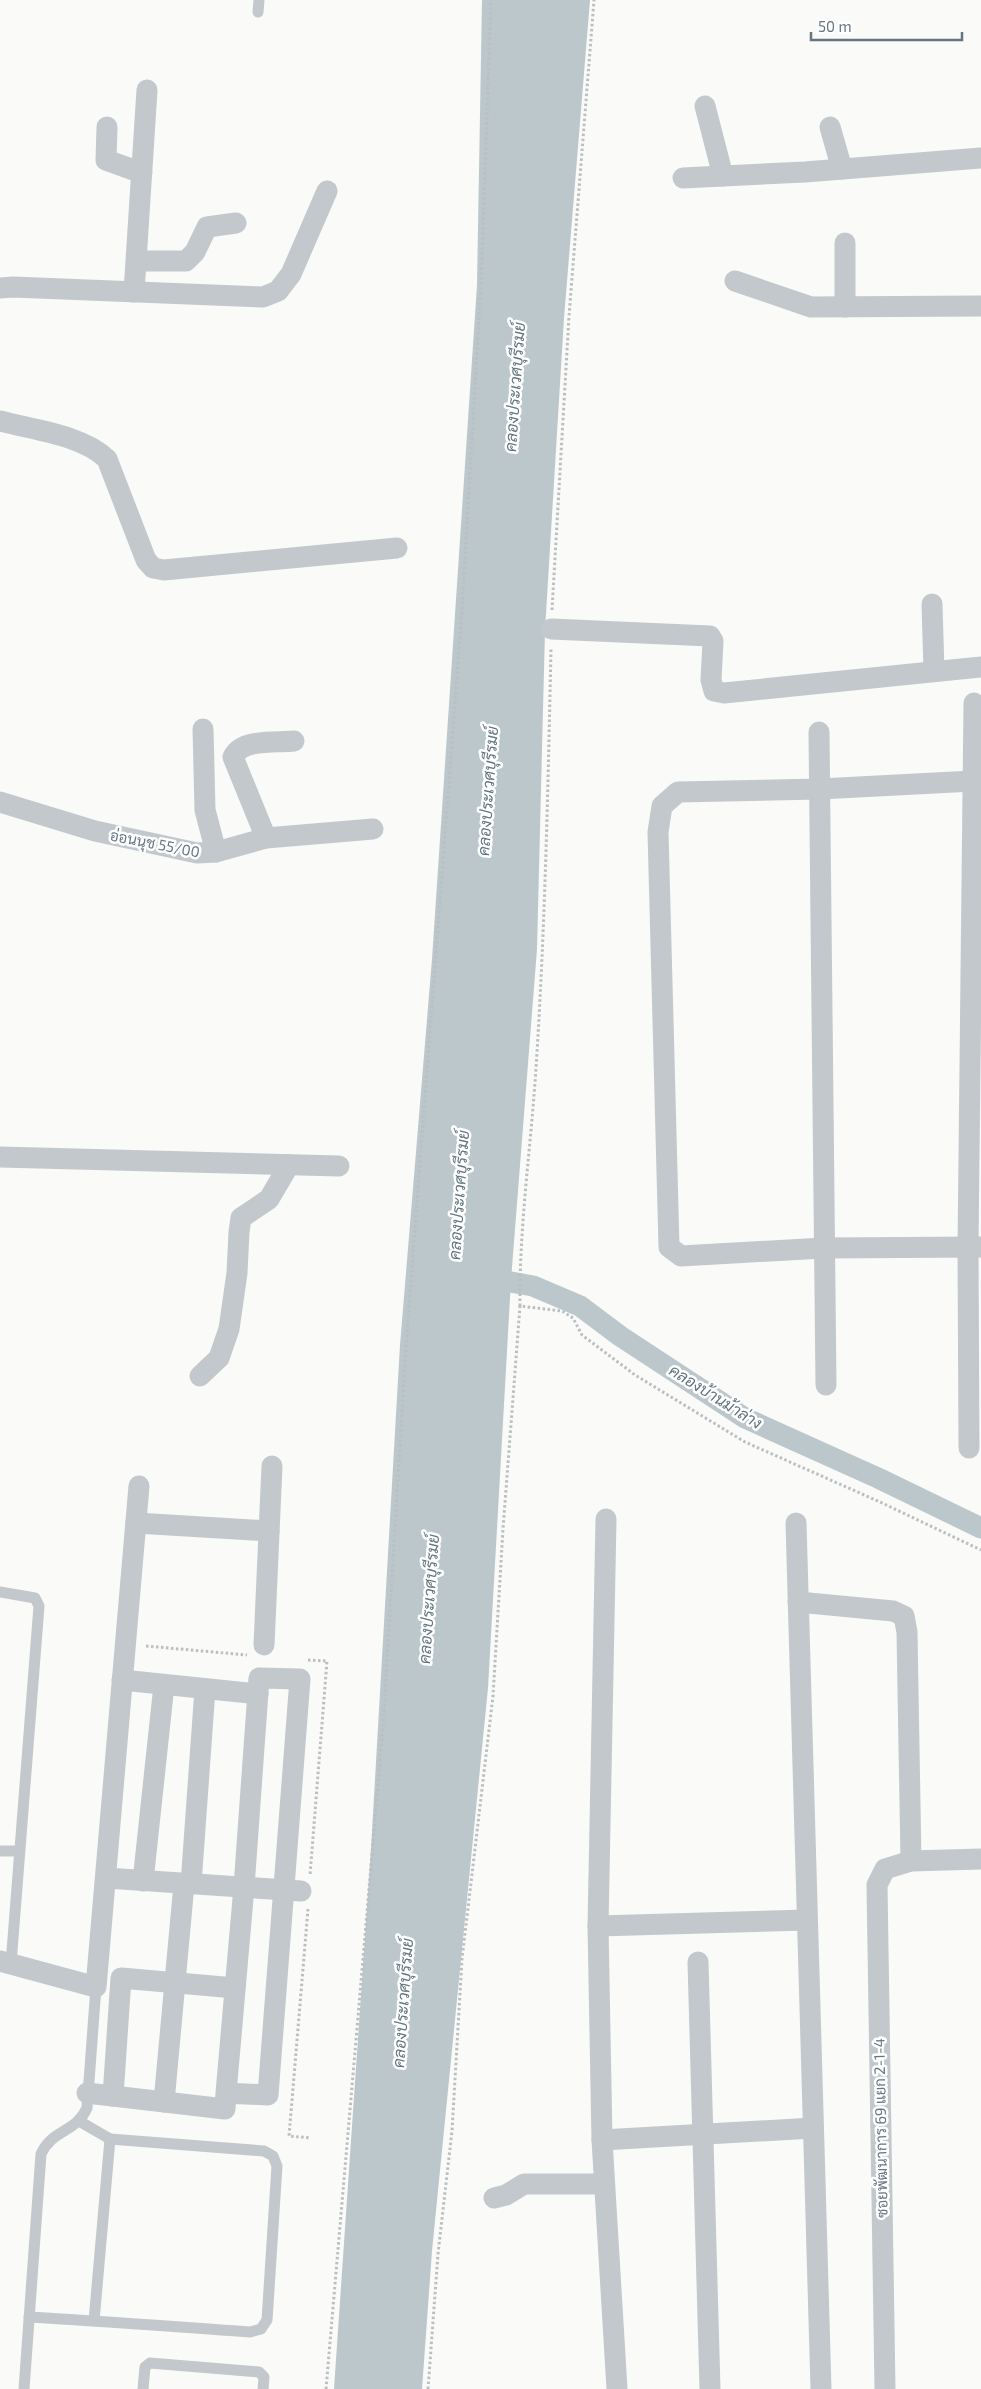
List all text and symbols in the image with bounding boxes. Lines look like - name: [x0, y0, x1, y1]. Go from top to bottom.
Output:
- scale bar: [811, 10, 962, 42]
- text: 50 m: [818, 17, 852, 35]
- water label: คลองประเวศบุรีรมย์: [498, 319, 531, 453]
- water label: คลองประเวศบุรีรมย์: [471, 723, 504, 857]
- street label: อ่อนนุช 55/00: [108, 825, 201, 863]
- water label: คลองประเวศบุรีรมย์: [442, 1127, 475, 1261]
- water label: คลองบ้านม้าล่าง: [666, 1359, 766, 1432]
- water label: คลองประเวศบุรีรมย์: [412, 1531, 445, 1665]
- water label: คลองประเวศบุรีรมย์: [386, 1935, 419, 2069]
- street label: ซอยพัฒนาการ 69 แยก 2-1-4: [869, 2038, 891, 2218]

